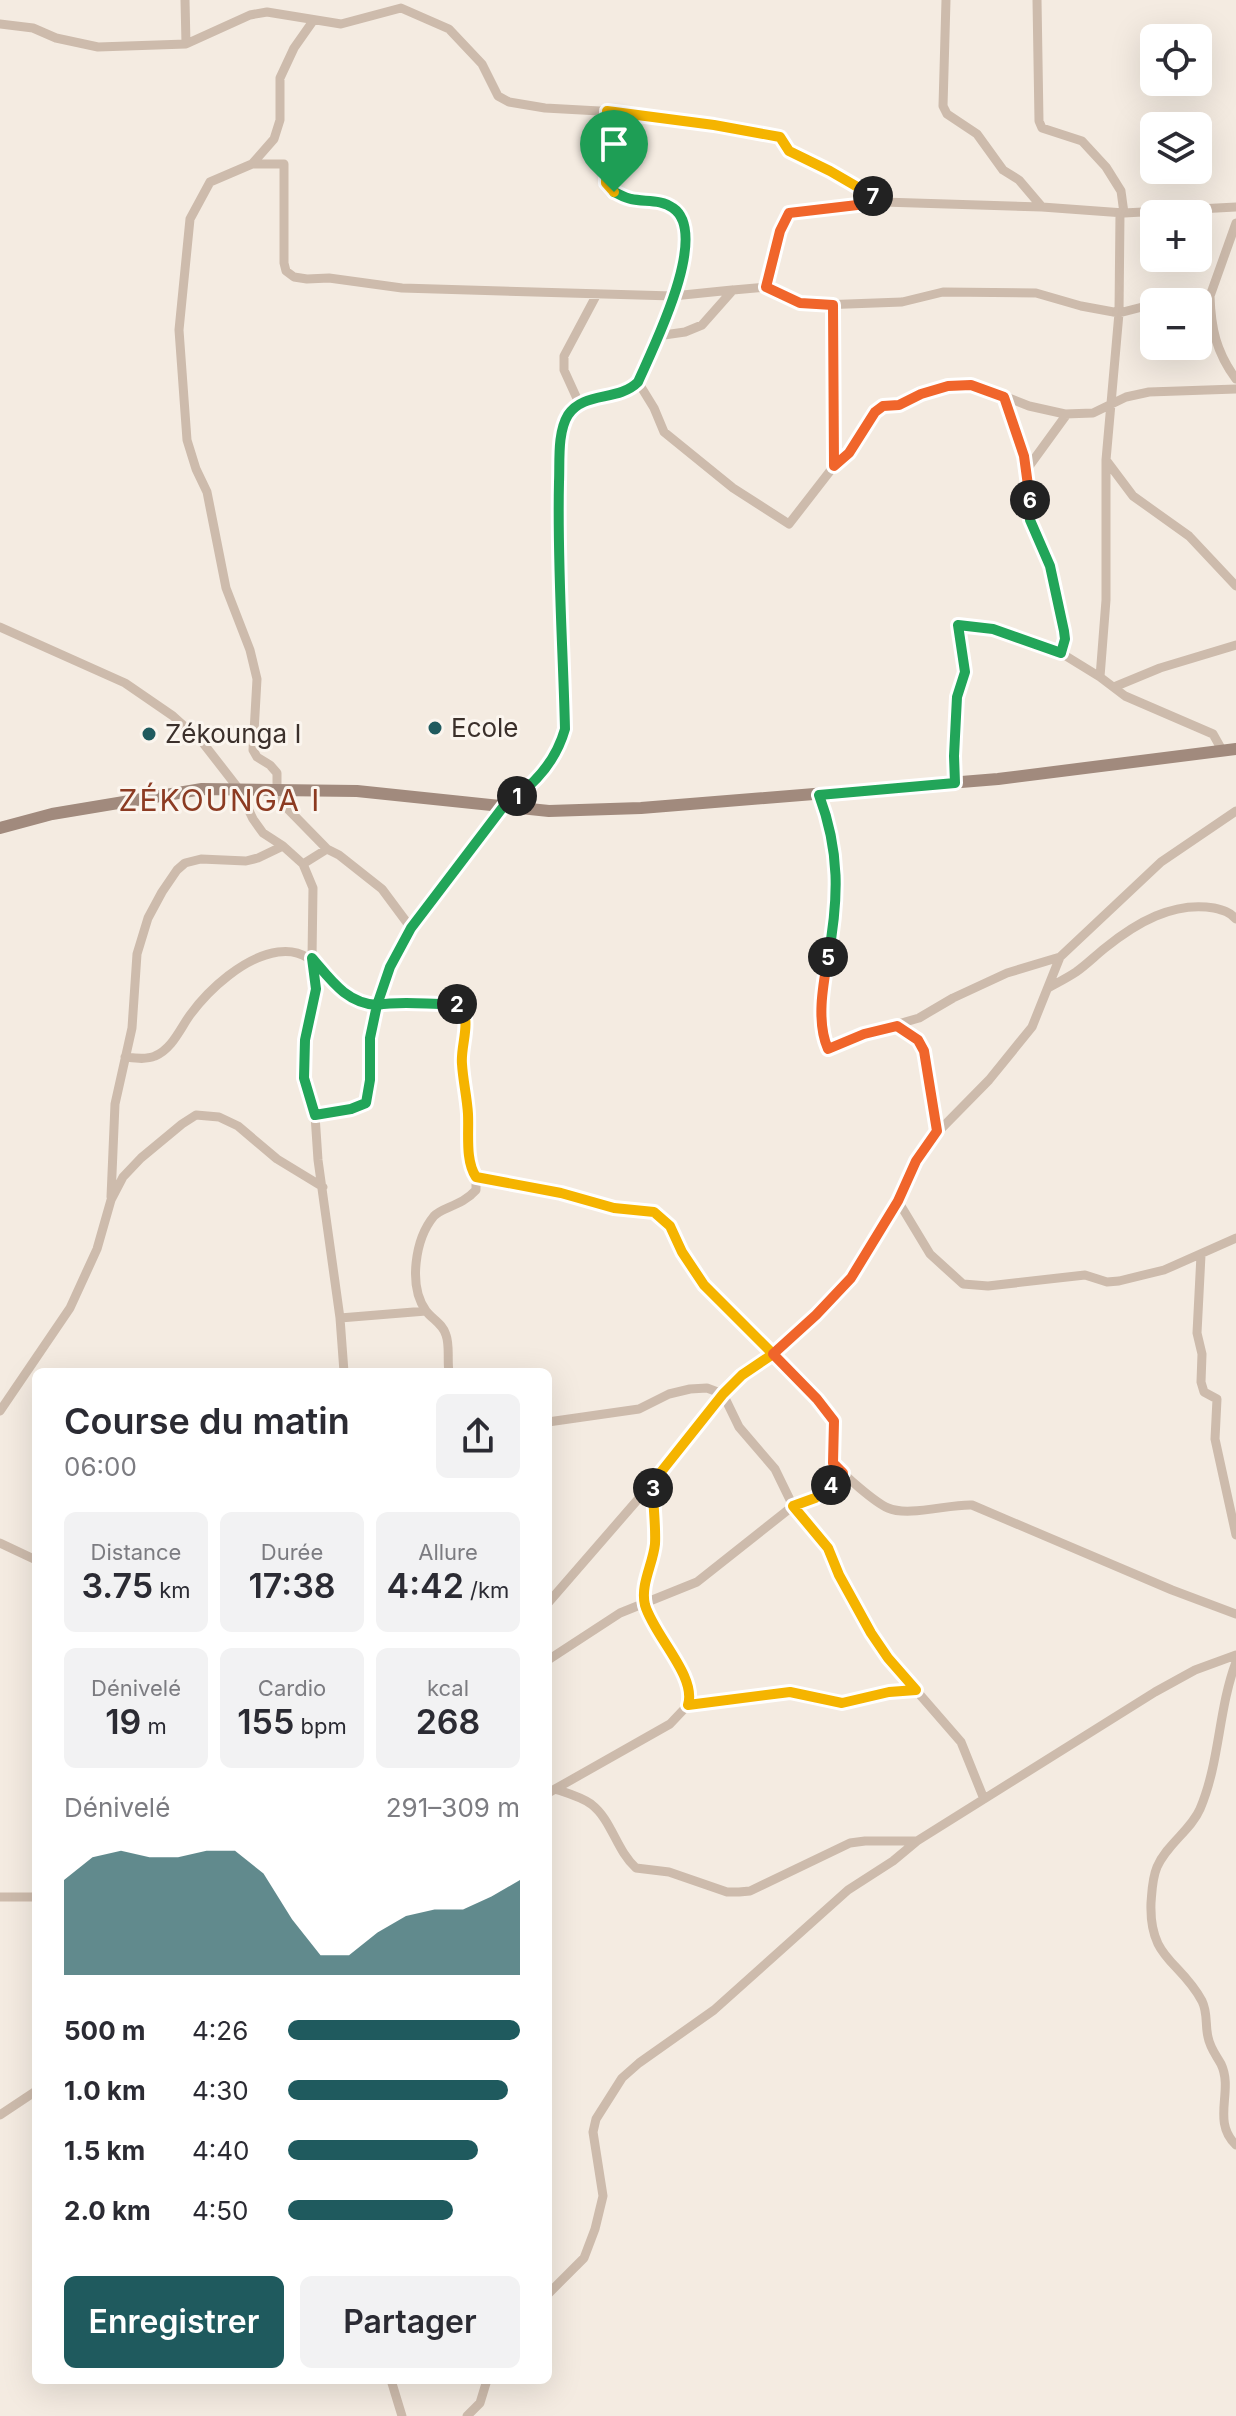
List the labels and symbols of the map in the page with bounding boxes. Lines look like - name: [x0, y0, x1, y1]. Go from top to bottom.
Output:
- pin: [580, 110, 648, 192]
- pin: 7: [853, 176, 893, 216]
- pin: 6: [1010, 480, 1050, 520]
- place label: Ecole: [451, 712, 519, 743]
- place label: Zékounga I: [165, 718, 301, 749]
- marker: Ecole: [426, 719, 444, 737]
- marker: Zékounga I: [140, 725, 158, 743]
- pin: 1: [497, 776, 537, 816]
- district label: ZÉKOUNGA I: [119, 782, 321, 818]
- pin: 5: [808, 937, 848, 977]
- pin: 2: [437, 984, 477, 1024]
- pin: 4: [811, 1465, 851, 1505]
- pin: 3: [633, 1468, 673, 1508]

